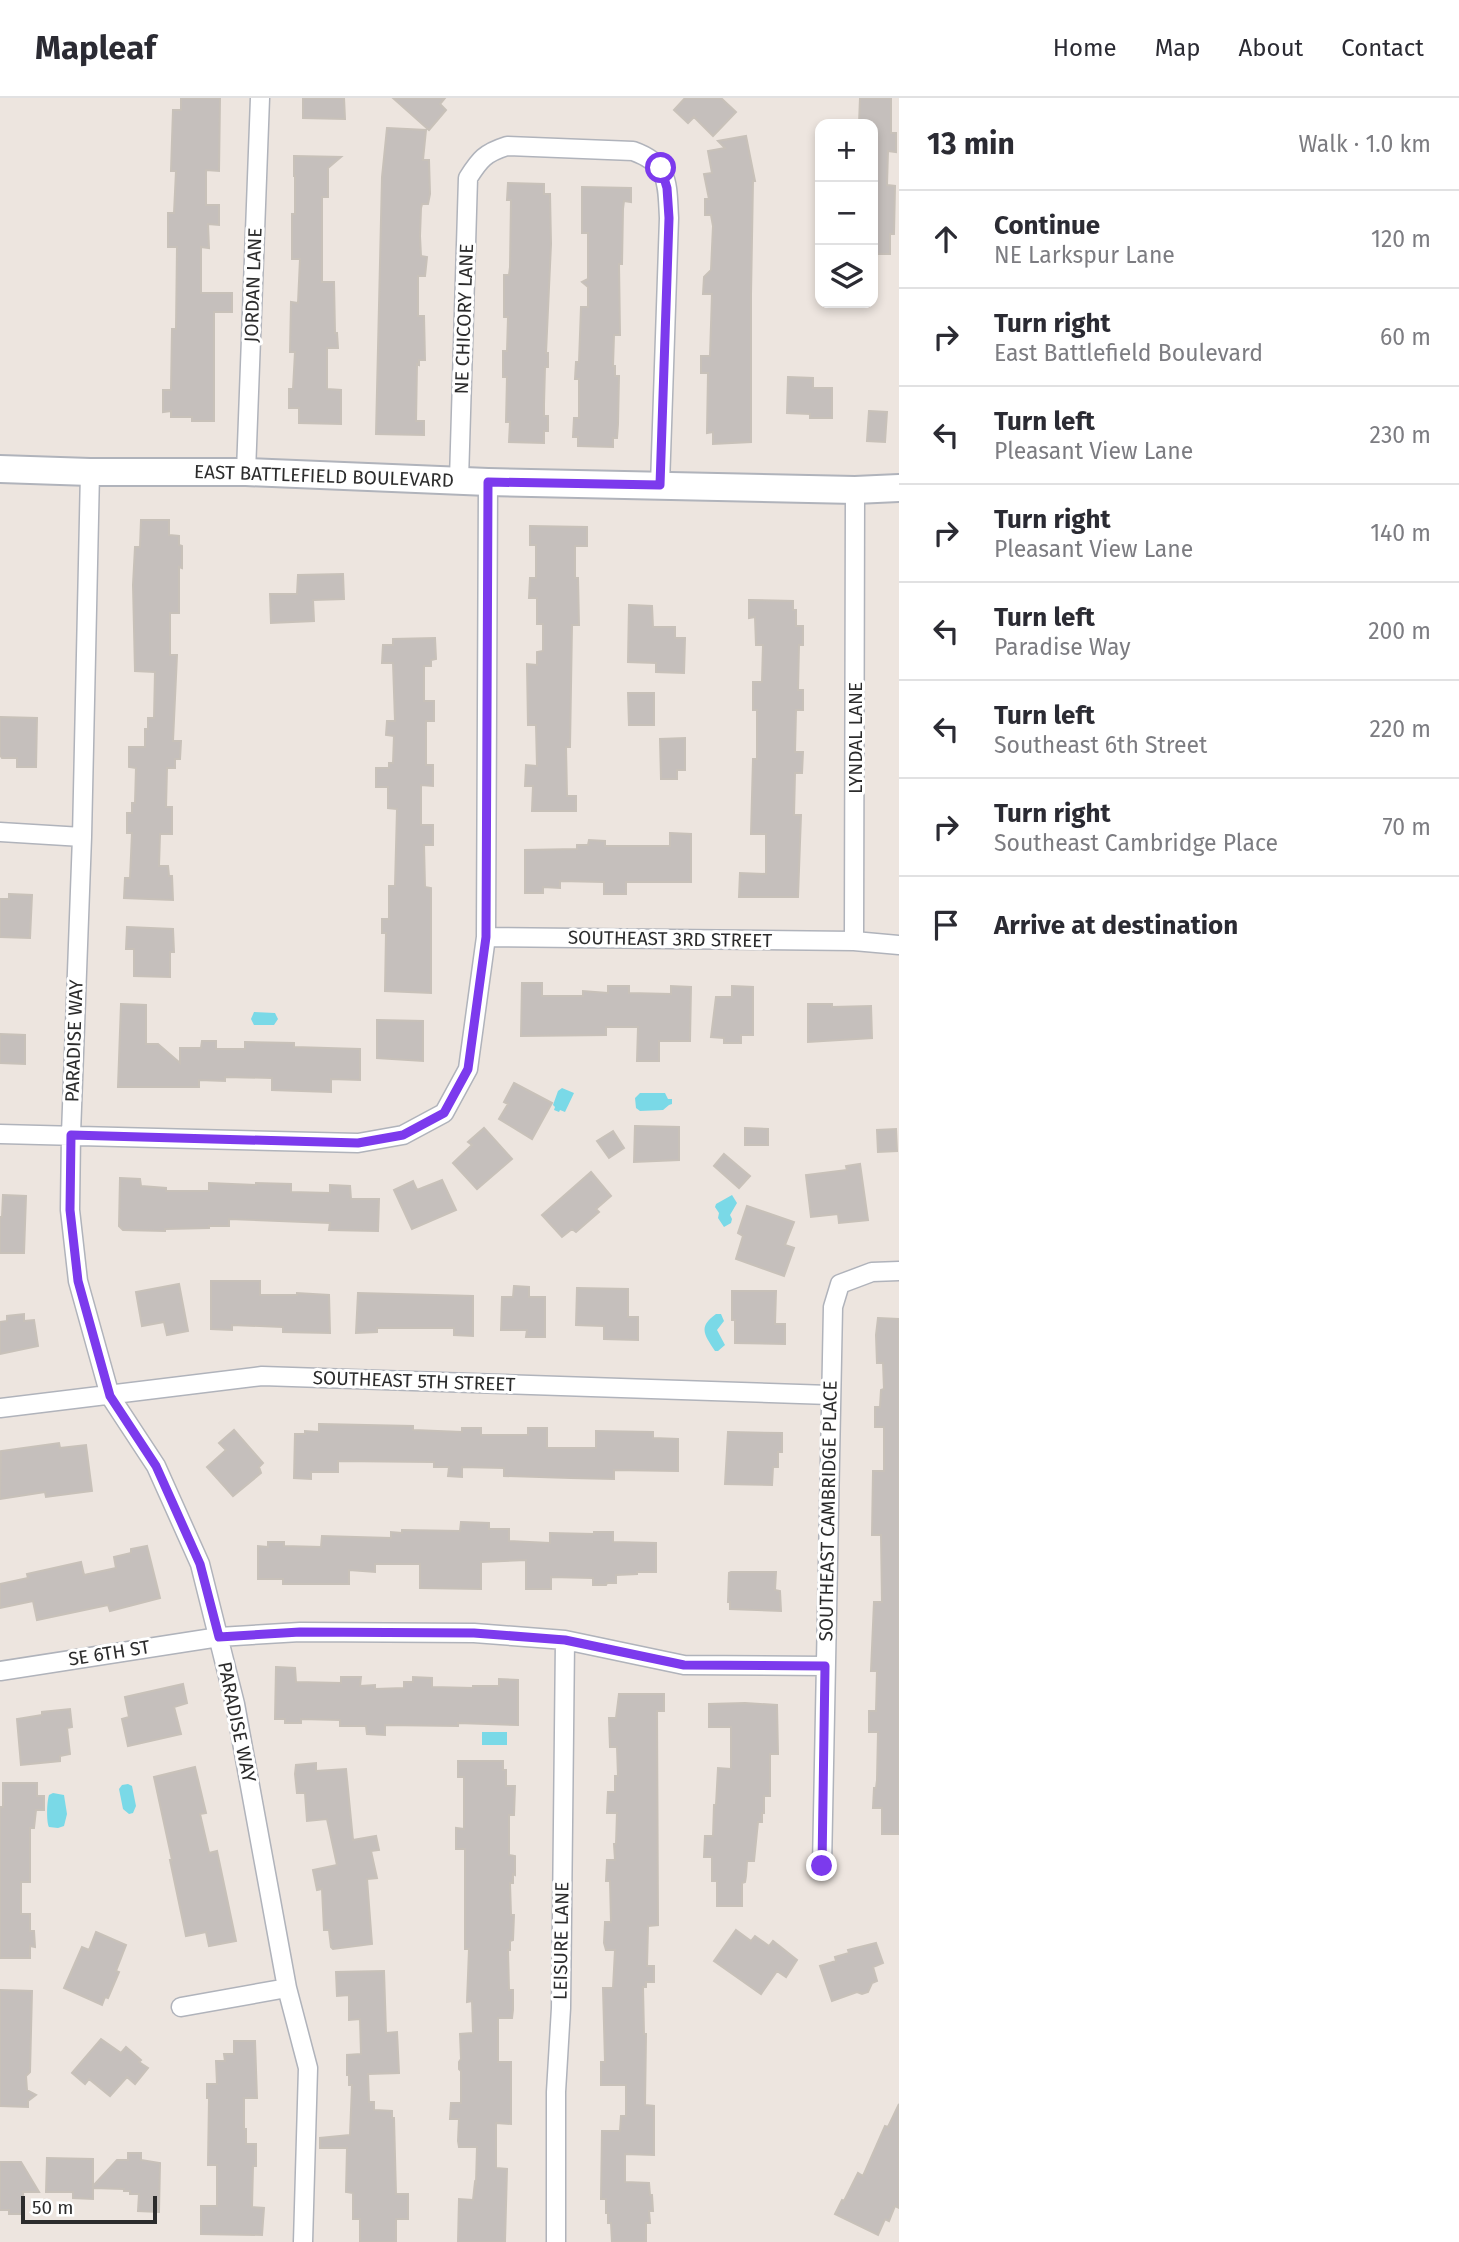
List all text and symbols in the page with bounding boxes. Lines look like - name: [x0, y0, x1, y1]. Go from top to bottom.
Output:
- text: Mapleaf: [35, 28, 156, 68]
- text: Home: [1053, 34, 1117, 62]
- text: Map: [1155, 34, 1201, 62]
- text: About: [1239, 34, 1303, 62]
- text: Contact: [1341, 34, 1424, 62]
- map controls: [815, 119, 878, 308]
- button: +: [815, 119, 878, 182]
- text: 13 min: [927, 126, 1015, 162]
- text: Walk · 1.0 km: [1299, 130, 1431, 158]
- route start: [645, 152, 676, 183]
- button: −: [815, 182, 878, 245]
- text: Continue: [994, 210, 1100, 241]
- icon: ahead: [927, 220, 965, 258]
- text: 120 m: [1371, 225, 1431, 253]
- street label: JORDAN LANE: [240, 227, 266, 343]
- text: NE Larkspur Lane: [994, 241, 1175, 269]
- street label: NE CHICORY LANE: [450, 243, 478, 395]
- button: layers: [815, 245, 878, 308]
- text: Turn right: [994, 308, 1111, 339]
- icon: right: [927, 318, 965, 356]
- text: 60 m: [1380, 323, 1431, 351]
- text: East Battlefield Boulevard: [994, 339, 1263, 367]
- text: Turn left: [994, 406, 1095, 437]
- icon: left: [927, 416, 965, 454]
- text: 230 m: [1370, 421, 1431, 449]
- text: Pleasant View Lane: [994, 437, 1193, 465]
- street label: EAST BATTLEFIELD BOULEVARD: [194, 460, 454, 492]
- text: Turn right: [994, 504, 1111, 535]
- icon: right: [927, 514, 965, 552]
- text: 140 m: [1370, 519, 1431, 547]
- text: Pleasant View Lane: [994, 535, 1193, 563]
- text: Turn left: [994, 602, 1095, 633]
- icon: left: [927, 612, 965, 650]
- text: 200 m: [1368, 617, 1431, 645]
- text: Paradise Way: [994, 633, 1131, 661]
- street label: LYNDAL LANE: [844, 682, 867, 794]
- text: Turn left: [994, 700, 1095, 731]
- icon: left: [927, 710, 965, 748]
- text: 220 m: [1370, 715, 1431, 743]
- text: Southeast 6th Street: [994, 731, 1207, 759]
- text: Turn right: [994, 798, 1111, 829]
- icon: right: [927, 808, 965, 846]
- text: 70 m: [1382, 813, 1431, 841]
- text: Southeast Cambridge Place: [994, 829, 1278, 857]
- icon: arrive: [927, 906, 965, 944]
- text: Arrive at destination: [994, 910, 1238, 941]
- street label: SOUTHEAST 3RD STREET: [568, 926, 773, 952]
- street label: PARADISE WAY: [60, 979, 88, 1103]
- street label: SOUTHEAST 5TH STREET: [312, 1366, 516, 1396]
- street label: SOUTHEAST CAMBRIDGE PLACE: [814, 1380, 842, 1642]
- street label: SE 6TH ST: [67, 1635, 152, 1671]
- street label: PARADISE WAY: [213, 1660, 261, 1785]
- route end: [806, 1850, 837, 1881]
- street label: LEISURE LANE: [548, 1882, 574, 2000]
- scale bar: [21, 2193, 158, 2225]
- text: 50 m: [32, 2196, 73, 2219]

